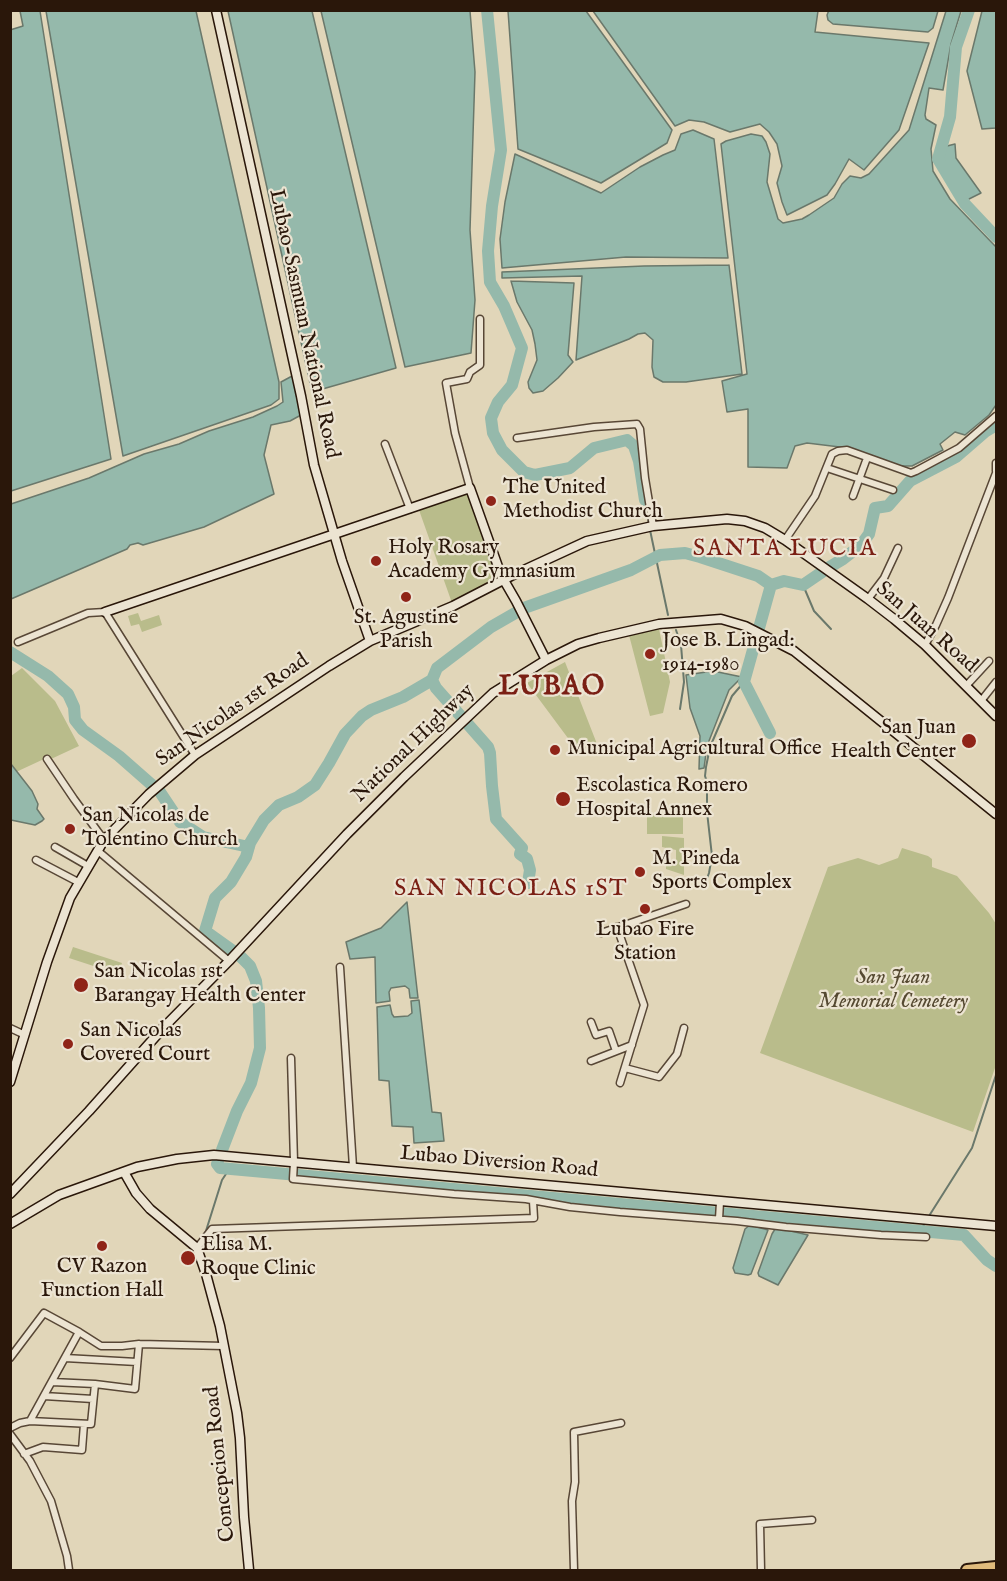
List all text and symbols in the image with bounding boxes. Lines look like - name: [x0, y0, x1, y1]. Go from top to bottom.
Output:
- street label: Lubao-Sasmuan National Road: [262, 187, 344, 461]
- place label: The United Methodist Church: [503, 476, 663, 526]
- marker: The United Methodist Church: [484, 494, 498, 508]
- place label: Holy Rosary Academy Gymnasium: [388, 536, 576, 586]
- district label: SANTA LUCIA: [693, 536, 877, 564]
- marker: Holy Rosary Academy Gymnasium: [369, 554, 383, 568]
- street label: San Juan Road: [870, 577, 982, 679]
- marker: St. Agustine Parish: [399, 590, 413, 604]
- place label: St. Agustine Parish: [354, 606, 458, 656]
- place label: Jose B. Lingad: 1914–1980: [662, 629, 795, 679]
- marker: Jose B. Lingad: 1914–1980: [643, 647, 657, 661]
- street label: San Nicolas 1st Road: [152, 649, 314, 773]
- district label: LUBAO: [499, 672, 605, 704]
- street label: National Highway: [348, 679, 480, 809]
- place label: San Juan Health Center: [830, 716, 956, 766]
- marker: San Juan Health Center: [960, 732, 978, 750]
- place label: Municipal Agricultural Office: [567, 737, 822, 763]
- marker: Municipal Agricultural Office: [548, 743, 562, 757]
- place label: Escolastica Romero Hospital Annex: [576, 774, 748, 824]
- marker: Escolastica Romero Hospital Annex: [554, 790, 572, 808]
- place label: San Nicolas de Tolentino Church: [82, 804, 238, 854]
- marker: San Nicolas de Tolentino Church: [63, 822, 77, 836]
- place label: M. Pineda Sports Complex: [652, 847, 792, 897]
- marker: M. Pineda Sports Complex: [633, 865, 647, 879]
- district label: SAN NICOLAS 1ST: [394, 876, 628, 904]
- marker: Lubao Fire Station: [638, 902, 652, 916]
- place label: Lubao Fire Station: [596, 918, 694, 968]
- place label: San Nicolas 1st Barangay Health Center: [94, 960, 306, 1010]
- park label: San Juan Memorial Cemetery: [818, 966, 968, 1016]
- marker: San Nicolas 1st Barangay Health Center: [72, 976, 90, 994]
- place label: San Nicolas Covered Court: [80, 1019, 210, 1069]
- marker: San Nicolas Covered Court: [61, 1037, 75, 1051]
- street label: Lubao Diversion Road: [399, 1142, 599, 1184]
- place label: Elisa M. Roque Clinic: [201, 1233, 316, 1283]
- marker: CV Razon Function Hall: [95, 1239, 109, 1253]
- marker: Elisa M. Roque Clinic: [179, 1249, 197, 1267]
- place label: CV Razon Function Hall: [41, 1255, 163, 1305]
- street label: Concepcion Road: [200, 1385, 242, 1543]

